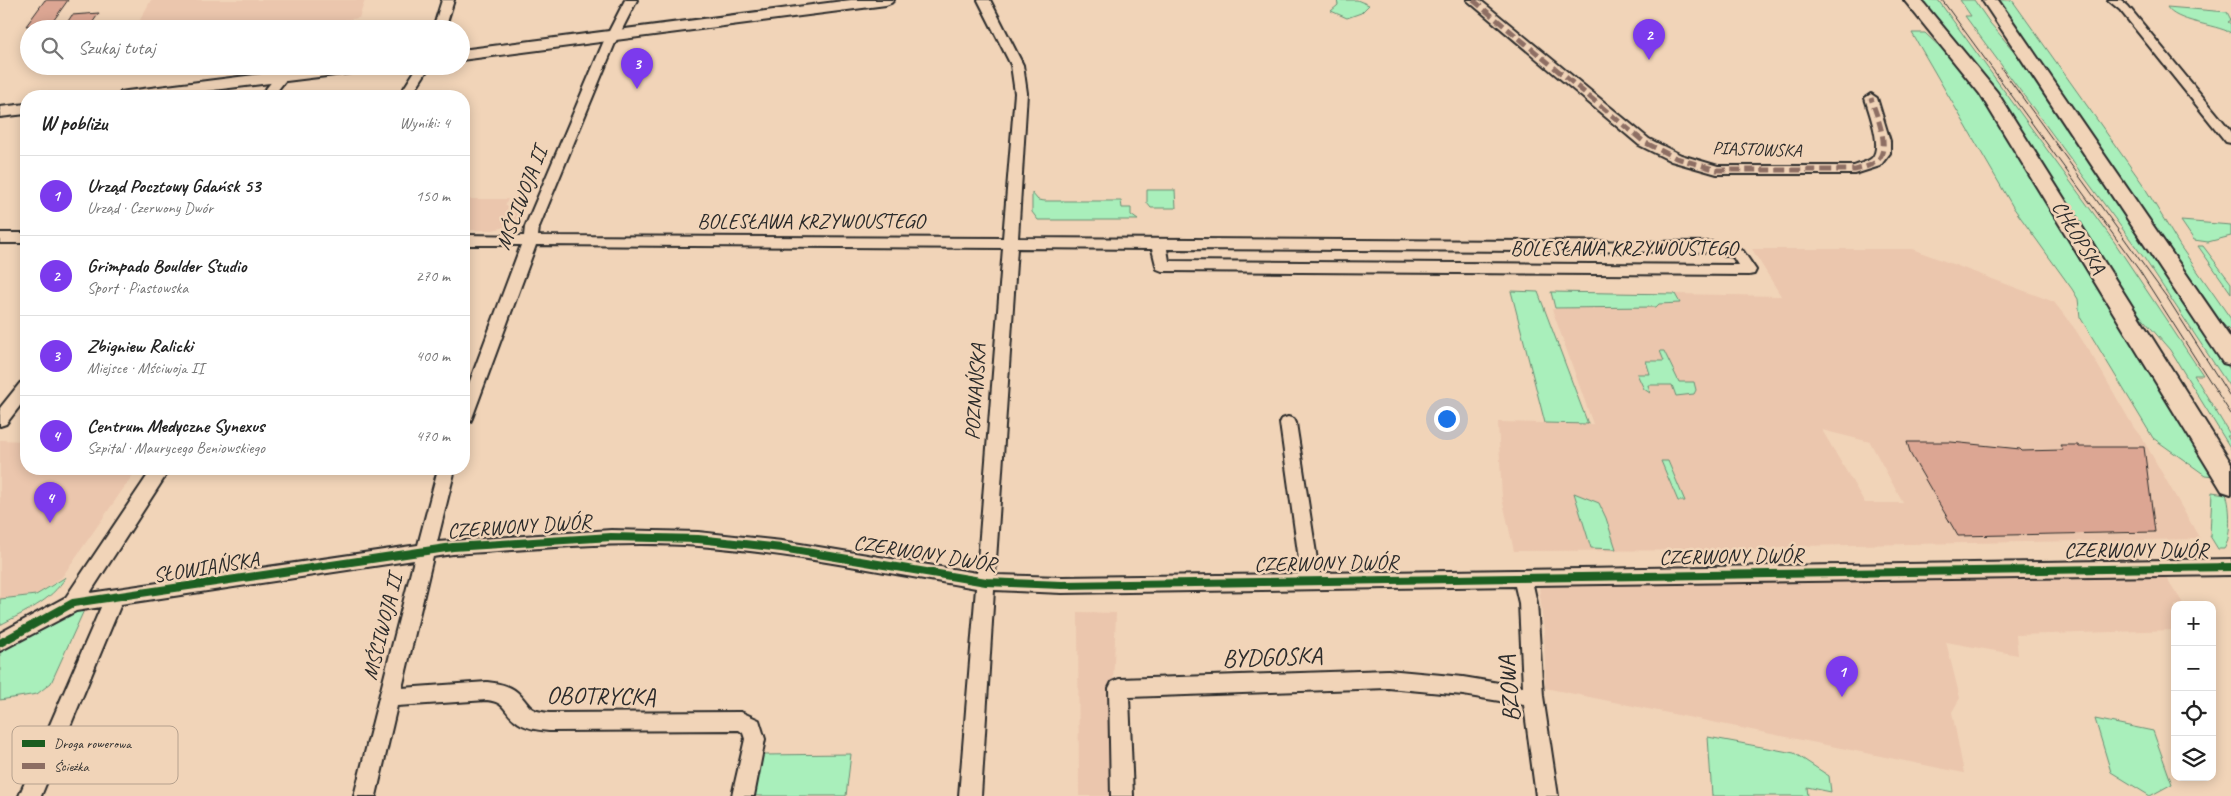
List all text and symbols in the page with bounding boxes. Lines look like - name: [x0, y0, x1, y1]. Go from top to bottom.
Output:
- pin: 2: [1633, 19, 1665, 60]
- search box: [20, 20, 470, 75]
- icon: search: [38, 34, 66, 62]
- text: Szukaj tutaj: [78, 36, 155, 60]
- pin: 3: [621, 48, 653, 89]
- text: W pobliżu: [40, 110, 107, 136]
- text: Wyniki: 4: [399, 113, 450, 133]
- street label: PIASTOWSKA: [1712, 136, 1803, 162]
- street label: MŚCIWOJA II: [490, 139, 554, 253]
- text: Urząd Pocztowy Gdańsk 53: [87, 174, 261, 198]
- text: 1: [52, 186, 60, 206]
- text: 150 m: [416, 186, 450, 206]
- street label: CHŁOPSKA: [2046, 196, 2112, 279]
- text: Urząd · Czerwony Dwór: [87, 198, 213, 218]
- street label: BOLESŁAWA KRZYWOUSTEGO: [697, 208, 927, 234]
- street label: BOLESŁAWA KRZYWOUSTEGO: [1510, 235, 1740, 261]
- text: Grimpado Boulder Studio: [87, 254, 246, 278]
- text: 2: [52, 266, 60, 286]
- text: 270 m: [416, 266, 450, 286]
- text: Sport · Piastowska: [87, 278, 188, 298]
- text: Zbigniew Ralicki: [87, 334, 193, 358]
- street label: POZNAŃSKA: [959, 342, 991, 441]
- text: 3: [52, 346, 60, 366]
- text: 400 m: [416, 346, 450, 366]
- text: Miejsce · Mściwoja II: [87, 358, 204, 378]
- your location: [1434, 406, 1460, 432]
- text: Centrum Medyczne Synexus: [87, 414, 264, 438]
- text: 4: [52, 426, 60, 446]
- text: 470 m: [416, 426, 450, 446]
- text: Szpital · Maurycego Beniowskiego: [87, 438, 265, 458]
- pin: 4: [34, 482, 66, 523]
- street label: CZERWONY DWÓR: [446, 508, 594, 544]
- street label: CZERWONY DWÓR: [852, 529, 1001, 578]
- street label: CZERWONY DWÓR: [2064, 537, 2211, 563]
- street label: CZERWONY DWÓR: [1659, 542, 1806, 570]
- street label: SŁOWIAŃSKA: [151, 546, 262, 588]
- street label: CZERWONY DWÓR: [1254, 549, 1401, 577]
- street label: MŚCIWOJA II: [356, 567, 409, 683]
- map controls: [2171, 601, 2216, 781]
- button: +: [2171, 601, 2216, 646]
- street label: BYDGOSKA: [1222, 639, 1323, 675]
- button: −: [2171, 646, 2216, 691]
- street label: BZOWA: [1490, 654, 1528, 723]
- pin: 1: [1826, 656, 1858, 697]
- street label: OBOTRYCKA: [546, 679, 656, 713]
- button: locate: [2171, 691, 2216, 736]
- legend: [12, 726, 178, 784]
- text: Droga rowerowa: [54, 735, 132, 752]
- button: layers: [2171, 736, 2216, 781]
- text: Ścieżka: [54, 758, 89, 775]

